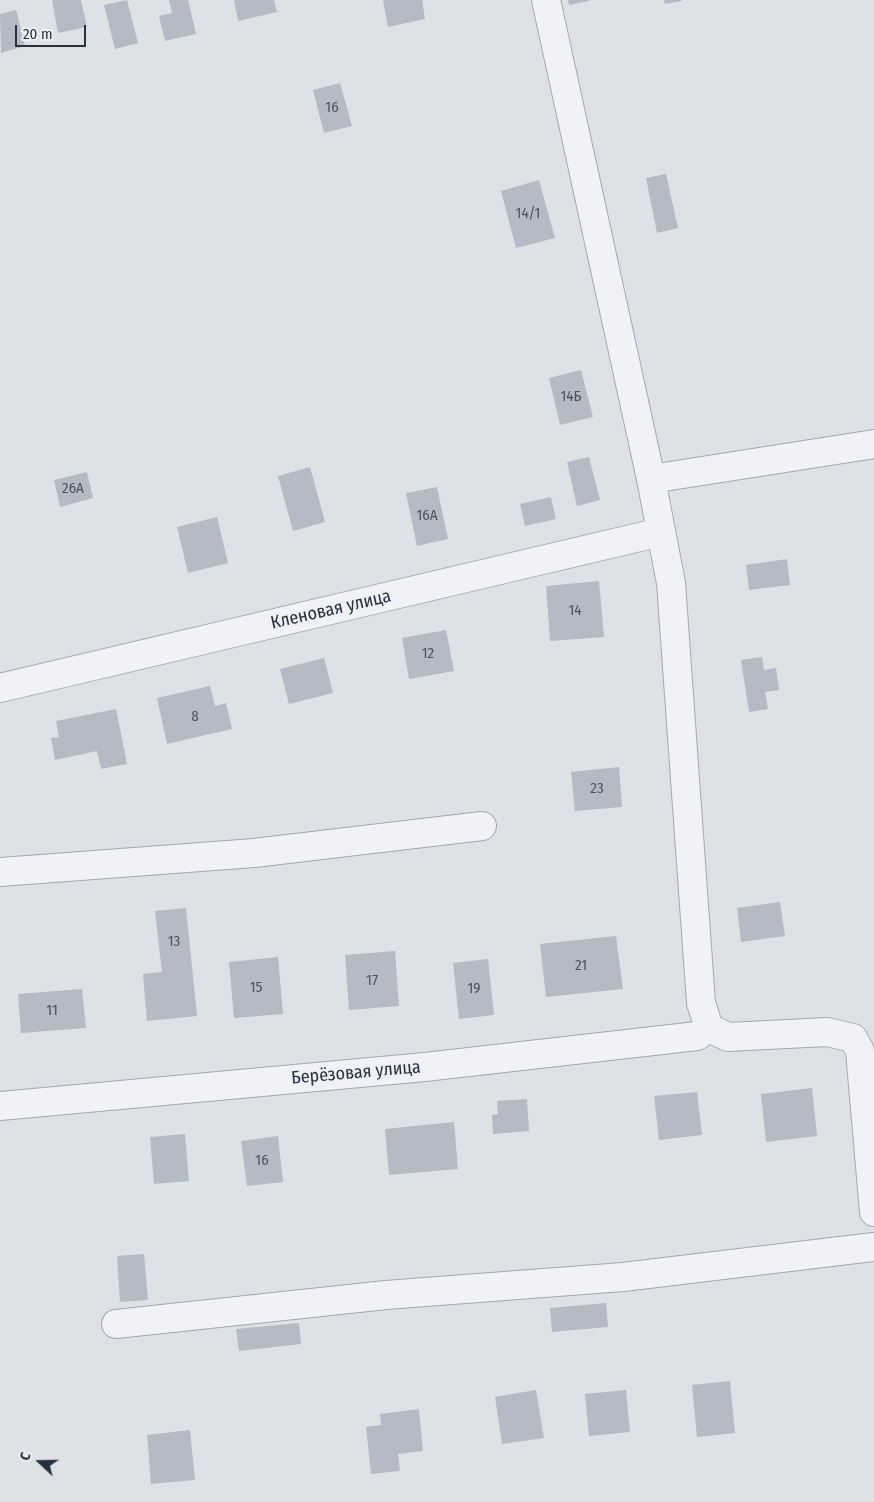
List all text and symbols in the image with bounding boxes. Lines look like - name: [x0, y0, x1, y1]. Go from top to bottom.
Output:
- scale bar: [18, 15, 89, 47]
- text: 20 m: [23, 25, 53, 43]
- house number: 16: [325, 99, 339, 117]
- house number: 14/1: [516, 205, 540, 223]
- house number: 14Б: [561, 388, 581, 406]
- house number: 26А: [62, 480, 84, 498]
- house number: 16А: [416, 507, 438, 525]
- street label: Кленовая улица: [269, 586, 393, 634]
- house number: 14: [568, 602, 582, 620]
- house number: 12: [422, 645, 434, 663]
- house number: 8: [191, 708, 199, 726]
- house number: 23: [590, 780, 604, 798]
- house number: 13: [168, 933, 180, 951]
- house number: 21: [575, 957, 587, 975]
- house number: 17: [366, 972, 378, 990]
- house number: 15: [250, 979, 262, 997]
- house number: 19: [467, 980, 481, 998]
- house number: 11: [46, 1002, 58, 1020]
- street label: Берёзовая улица: [290, 1057, 422, 1089]
- house number: 16: [255, 1152, 269, 1170]
- north arrow: [15, 1437, 65, 1487]
- text: С: [16, 1450, 35, 1463]

